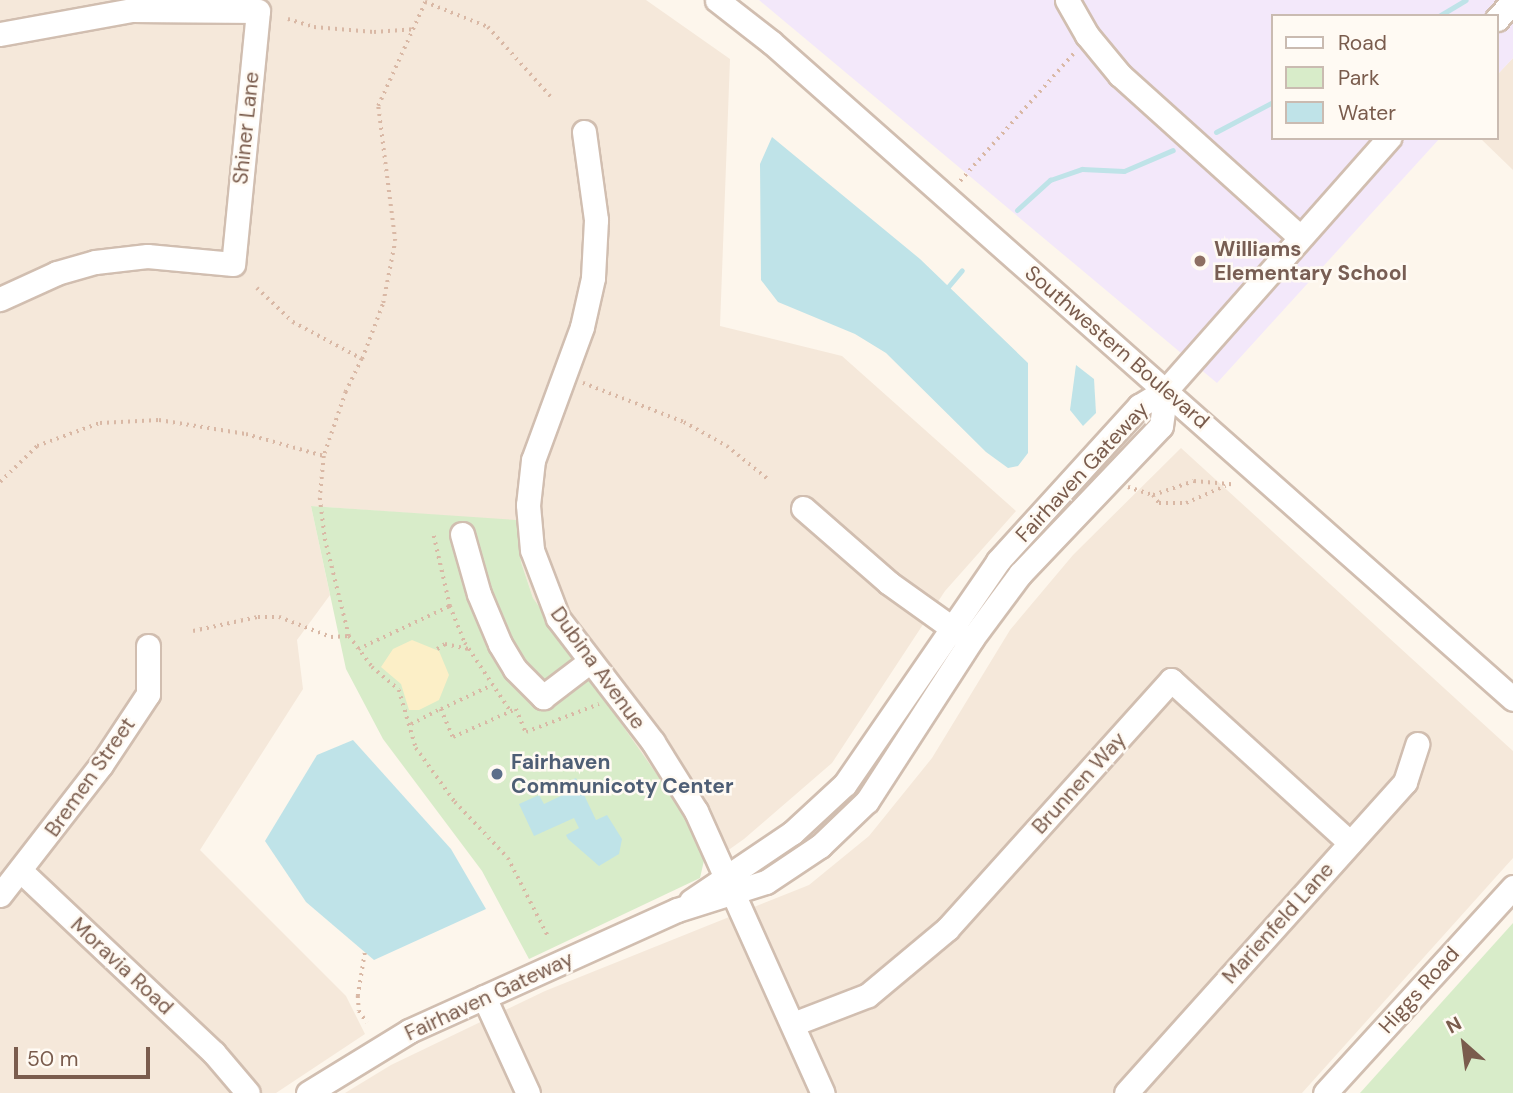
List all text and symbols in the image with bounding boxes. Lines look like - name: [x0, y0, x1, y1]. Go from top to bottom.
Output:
- legend: [1272, 14, 1499, 140]
- text: Road: [1338, 29, 1387, 57]
- text: Park: [1338, 64, 1379, 92]
- street label: Shiner Lane: [228, 70, 264, 186]
- text: Water: [1338, 99, 1396, 127]
- place label: Williams Elementary School: [1214, 236, 1407, 286]
- marker: Williams Elementary School: [1192, 253, 1208, 269]
- street label: Southwestern Boulevard: [1020, 260, 1214, 434]
- street label: Fairhaven Gateway: [1010, 397, 1154, 547]
- street label: Dubina Avenue: [545, 602, 651, 734]
- street label: Bremen Street: [40, 713, 140, 841]
- street label: Brunnen Way: [1027, 727, 1131, 839]
- place label: Fairhaven Communicoty Center: [511, 749, 733, 799]
- marker: Fairhaven Communicoty Center: [489, 766, 505, 782]
- street label: Marienfeld Lane: [1217, 857, 1339, 989]
- street label: Moravia Road: [66, 912, 178, 1020]
- street label: Higgs Road: [1374, 942, 1464, 1038]
- street label: Fairhaven Gateway: [401, 946, 577, 1046]
- north arrow: [1429, 1009, 1499, 1079]
- text: N: [1442, 1011, 1466, 1039]
- scale bar: [18, 1034, 154, 1078]
- text: 50 m: [27, 1045, 78, 1073]

